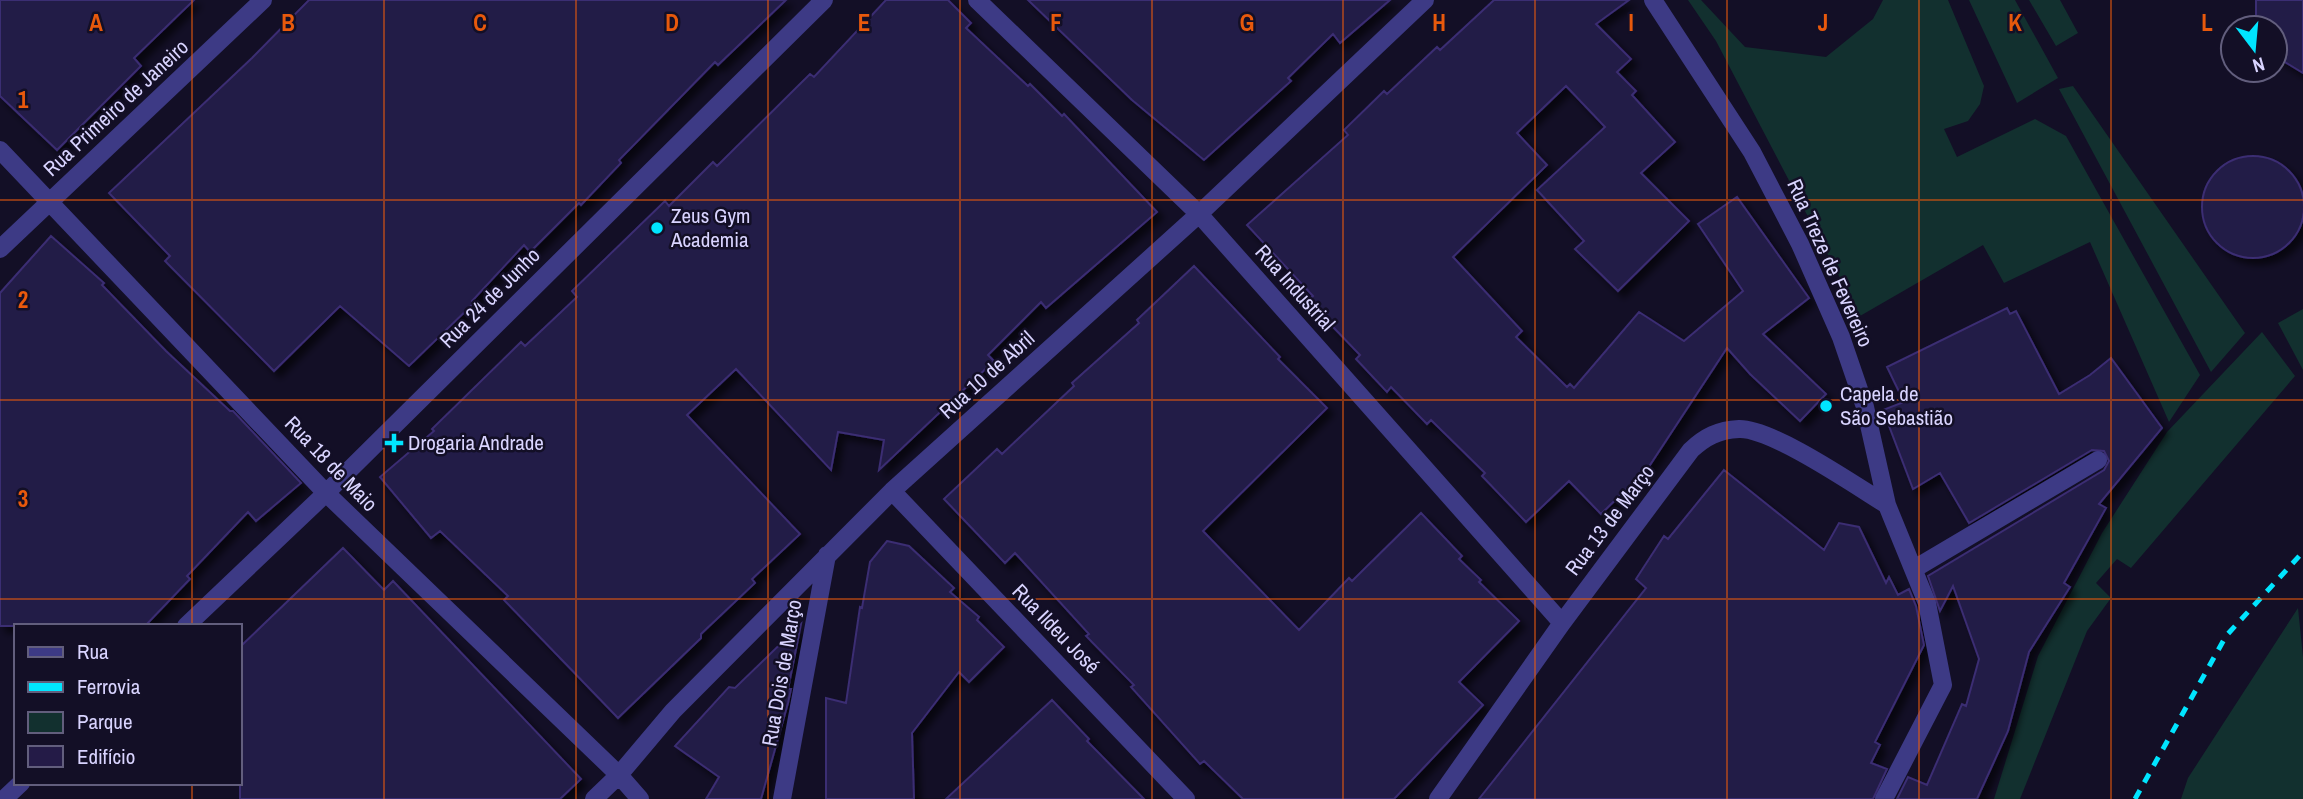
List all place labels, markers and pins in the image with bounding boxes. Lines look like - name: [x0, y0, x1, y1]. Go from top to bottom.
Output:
- place label: Zeus Gym Academia: [670, 201, 750, 254]
- marker: Zeus Gym Academia: [649, 220, 665, 236]
- place label: Capela de São Sebastião: [1840, 379, 1953, 432]
- marker: Capela de São Sebastião: [1818, 398, 1834, 414]
- place label: Drogaria Andrade: [408, 428, 544, 457]
- marker: Drogaria Andrade: [386, 435, 402, 451]

